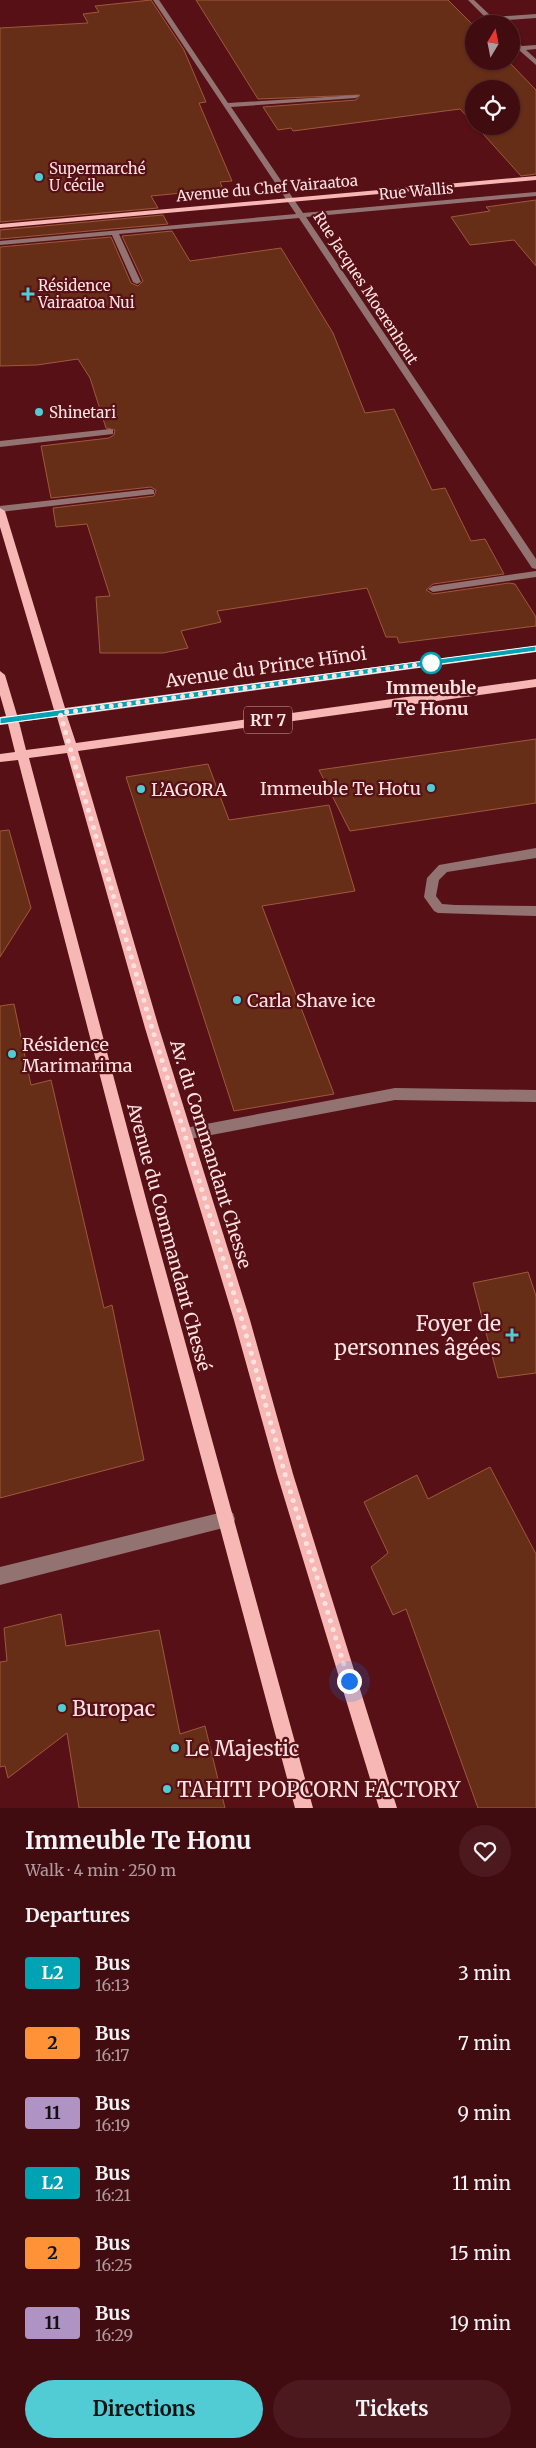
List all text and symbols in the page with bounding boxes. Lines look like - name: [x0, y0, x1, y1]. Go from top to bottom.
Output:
- north arrow: [465, 15, 520, 70]
- map controls: [465, 15, 520, 135]
- button: locate: [465, 80, 520, 135]
- place label: Supermarché U cécile: [49, 159, 146, 195]
- marker: Supermarché U cécile: [33, 171, 45, 183]
- street label: Avenue du Chef Vairaatoa: [174, 171, 359, 205]
- street label: Rue Wallis: [378, 178, 454, 204]
- street label: Rue Jacques Moerenhout: [310, 208, 423, 368]
- place label: Résidence Vairaatoa Nui: [37, 276, 135, 312]
- marker: Résidence Vairaatoa Nui: [22, 288, 34, 300]
- place label: Shinetari: [49, 403, 116, 422]
- marker: Shinetari: [33, 406, 45, 418]
- street label: Avenue du Prince Hīnoi: [163, 641, 368, 693]
- marker: Immeuble Te Honu: [420, 652, 442, 674]
- place label: Immeuble Te Honu: [386, 676, 476, 720]
- road number: RT 7: [244, 706, 292, 734]
- place label: Immeuble Te Hotu: [260, 777, 421, 800]
- place label: L’AGORA: [151, 778, 227, 801]
- marker: Immeuble Te Hotu: [425, 782, 437, 794]
- marker: L’AGORA: [135, 783, 147, 795]
- place label: Carla Shave ice: [247, 989, 375, 1012]
- marker: Carla Shave ice: [231, 994, 243, 1006]
- place label: Résidence Marimarima: [22, 1033, 133, 1077]
- street label: Av. du Commandant Chesse: [165, 1036, 257, 1271]
- marker: Résidence Marimarima: [6, 1048, 18, 1060]
- street label: Avenue du Commandant Chessé: [122, 1099, 216, 1374]
- place label: Foyer de personnes âgées: [334, 1310, 501, 1361]
- marker: Foyer de personnes âgées: [505, 1328, 519, 1342]
- your location: [337, 1669, 362, 1694]
- place label: Buropac: [72, 1695, 155, 1722]
- marker: Buropac: [56, 1702, 68, 1714]
- place label: Le Majestic: [185, 1735, 299, 1762]
- marker: Le Majestic: [169, 1742, 181, 1754]
- place label: TAHITI POPCORN FACTORY: [177, 1776, 461, 1803]
- marker: TAHITI POPCORN FACTORY: [161, 1783, 173, 1795]
- text: Immeuble Te Honu: [25, 1825, 251, 1856]
- button: heart: [459, 1825, 511, 1877]
- text: Walk · 4 min · 250 m: [25, 1860, 176, 1880]
- text: Departures: [25, 1903, 130, 1927]
- text: Bus: [95, 1951, 130, 1975]
- text: L2: [41, 1961, 64, 1984]
- text: 3 min: [458, 1961, 511, 1985]
- text: 16:13: [95, 1975, 130, 1995]
- text: Bus: [95, 2021, 130, 2045]
- text: 2: [47, 2031, 58, 2054]
- text: 7 min: [458, 2031, 511, 2055]
- text: 16:17: [95, 2045, 130, 2065]
- text: Bus: [95, 2091, 130, 2115]
- text: 11: [44, 2101, 61, 2124]
- text: 9 min: [457, 2101, 511, 2125]
- text: 16:19: [95, 2115, 130, 2135]
- text: Bus: [95, 2161, 130, 2185]
- text: L2: [41, 2171, 64, 2194]
- text: 11 min: [452, 2171, 511, 2195]
- text: 16:21: [95, 2185, 131, 2205]
- text: Bus: [95, 2231, 130, 2255]
- text: 2: [47, 2241, 58, 2264]
- text: 15 min: [450, 2241, 511, 2265]
- text: 16:25: [95, 2255, 133, 2275]
- text: Bus: [95, 2301, 130, 2325]
- text: 11: [44, 2311, 61, 2334]
- text: 19 min: [450, 2311, 511, 2335]
- text: 16:29: [95, 2325, 133, 2345]
- button: Directions: [25, 2380, 263, 2438]
- button: Tickets: [273, 2380, 511, 2438]

